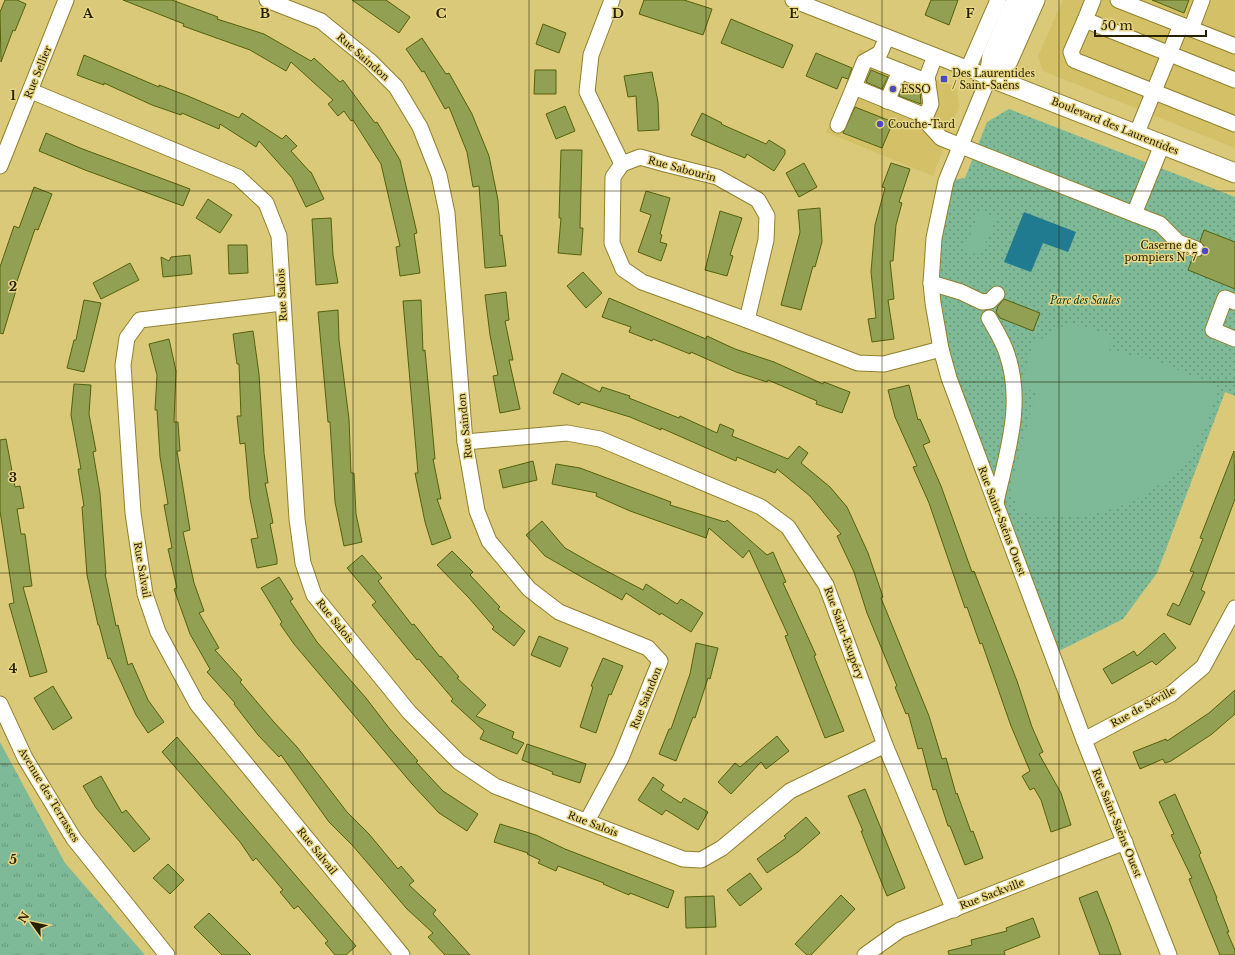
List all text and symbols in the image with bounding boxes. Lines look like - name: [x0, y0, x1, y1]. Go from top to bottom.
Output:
- text: A: [82, 5, 94, 22]
- text: B: [260, 5, 270, 22]
- text: C: [436, 5, 447, 22]
- text: D: [612, 5, 624, 22]
- text: E: [789, 5, 799, 22]
- text: F: [966, 5, 975, 22]
- scale bar: [1095, 12, 1206, 38]
- text: 50 m: [1101, 18, 1133, 33]
- street label: Rue Saindon: [334, 31, 392, 84]
- street label: Rue Sellier: [22, 44, 55, 100]
- place label: Des Laurentides / Saint-Saëns: [952, 67, 1035, 92]
- marker: Des Laurentides / Saint-Saëns: [939, 74, 949, 84]
- place label: ESSO: [901, 83, 931, 96]
- marker: ESSO: [888, 84, 898, 94]
- text: 1: [10, 87, 16, 104]
- street label: Boulevard des Laurentides: [1049, 94, 1181, 158]
- place label: Couche-Tard: [888, 118, 955, 131]
- marker: Couche-Tard: [875, 119, 885, 129]
- street label: Rue Sabourin: [646, 154, 718, 184]
- place label: Caserne de pompiers N° 7: [1124, 239, 1198, 264]
- marker: Caserne de pompiers N° 7: [1200, 246, 1210, 256]
- street label: Rue Salois: [274, 268, 290, 322]
- text: 2: [9, 278, 17, 295]
- park label: Parc des Saules: [1049, 294, 1120, 307]
- street label: Rue Saindon: [455, 393, 475, 459]
- street label: Rue Saint-Saëns Ouest: [975, 464, 1029, 578]
- text: 3: [9, 469, 17, 486]
- street label: Rue Salvail: [131, 541, 153, 599]
- street label: Rue Saint-Exupéry: [821, 585, 867, 682]
- street label: Rue Salois: [313, 596, 357, 646]
- text: 4: [9, 660, 18, 677]
- street label: Rue Saindon: [628, 665, 664, 731]
- street label: Rue de Séville: [1108, 684, 1178, 730]
- street label: Avenue des Terrasses: [15, 745, 83, 845]
- street label: Rue Saint-Saëns Ouest: [1089, 767, 1145, 879]
- street label: Rue Salois: [566, 808, 620, 840]
- street label: Rue Salvail: [294, 825, 340, 877]
- text: 5: [9, 851, 17, 868]
- street label: Rue Sackville: [958, 876, 1027, 912]
- north arrow: [12, 903, 52, 943]
- text: N: [15, 909, 33, 926]

